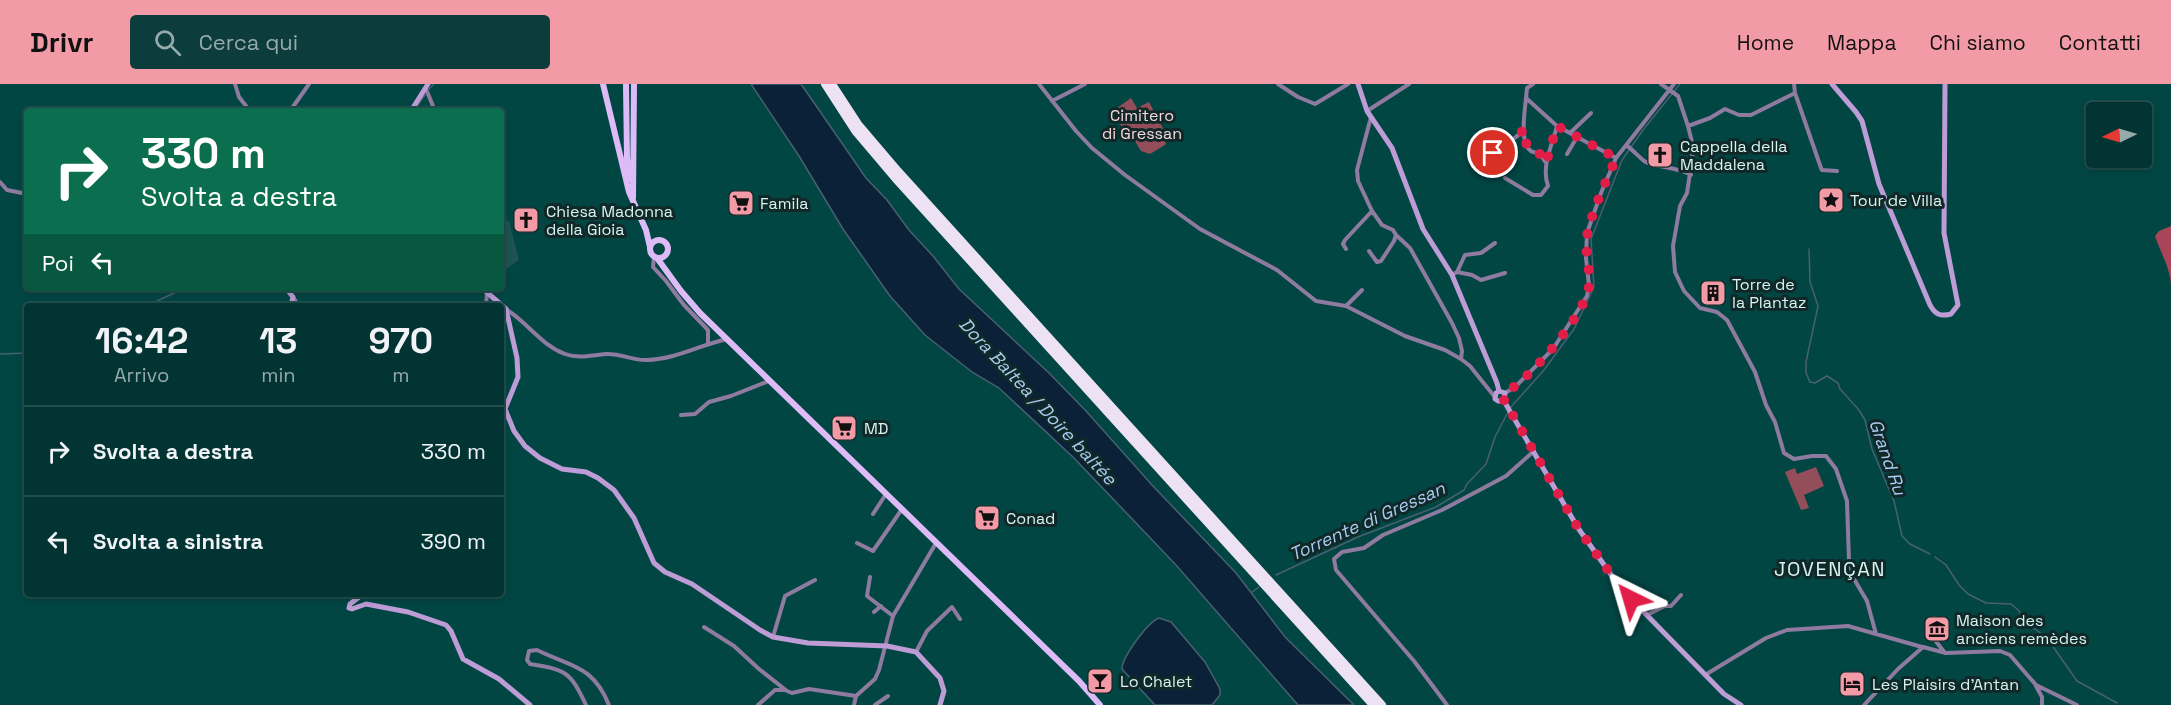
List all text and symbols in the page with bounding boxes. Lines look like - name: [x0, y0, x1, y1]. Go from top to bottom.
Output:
- search box: [130, 15, 550, 69]
- text: Drivr: [30, 24, 94, 60]
- icon: search: [151, 26, 184, 59]
- text: Cerca qui: [199, 28, 298, 56]
- text: Home: [1737, 29, 1794, 56]
- text: Mappa: [1827, 29, 1896, 56]
- text: Chi siamo: [1929, 29, 2026, 56]
- text: Contatti: [2059, 29, 2141, 56]
- north arrow: [2086, 102, 2152, 168]
- map controls: [2086, 102, 2152, 168]
- park label: Cimitero di Gressan: [1102, 105, 1182, 144]
- text: 330 m: [141, 127, 266, 180]
- pin: [1467, 127, 1518, 178]
- icon: right: [42, 132, 120, 210]
- icon: arrive: [1476, 136, 1509, 169]
- place label: Cappella della Maddalena: [1680, 136, 1788, 175]
- church icon: Cappella della Maddalena: [1645, 140, 1675, 170]
- text: Svolta a destra: [141, 179, 337, 214]
- place icon: Tour de Villa: [1816, 185, 1846, 215]
- supermarket icon: Famila: [726, 188, 756, 218]
- place label: Tour de Villa: [1850, 190, 1942, 211]
- place label: Famila: [760, 193, 809, 214]
- place label: Chiesa Madonna della Gioia: [546, 201, 673, 240]
- church icon: Chiesa Madonna della Gioia: [511, 205, 541, 235]
- icon: left: [86, 246, 119, 279]
- text: Poi: [42, 249, 74, 277]
- place label: Torre de la Plantaz: [1732, 274, 1806, 313]
- building icon: Torre de la Plantaz: [1698, 278, 1728, 308]
- water label: Dora Baltea / Doire baltée: [954, 312, 1123, 491]
- text: 16:42: [95, 318, 188, 364]
- text: 13: [259, 318, 298, 364]
- text: 970: [368, 318, 433, 364]
- text: Arrivo: [114, 362, 169, 388]
- text: min: [261, 362, 296, 388]
- text: m: [392, 362, 409, 388]
- supermarket icon: MD: [829, 413, 859, 443]
- water label: Grand Ru: [1864, 416, 1912, 499]
- place label: MD: [864, 418, 888, 439]
- icon: right: [42, 435, 75, 468]
- text: Svolta a destra: [93, 437, 253, 465]
- text: 330 m: [421, 437, 486, 465]
- water label: Torrente di Gressan: [1286, 476, 1449, 566]
- supermarket icon: Conad: [972, 503, 1002, 533]
- place label: Conad: [1006, 508, 1055, 529]
- icon: left: [42, 525, 75, 558]
- text: Svolta a sinistra: [93, 527, 263, 555]
- text: 390 m: [421, 527, 486, 555]
- district label: JOVENÇAN: [1774, 556, 1886, 582]
- position arrow: [1599, 567, 1663, 631]
- place label: Maison des anciens remèdes: [1956, 610, 2087, 649]
- museum icon: Maison des anciens remèdes: [1922, 614, 1952, 644]
- bar icon: Lo Chalet: [1085, 666, 1115, 696]
- hotel icon: Les Plaisirs d'Antan: [1837, 669, 1867, 699]
- place label: Lo Chalet: [1120, 671, 1192, 692]
- place label: Les Plaisirs d'Antan: [1872, 674, 2019, 695]

